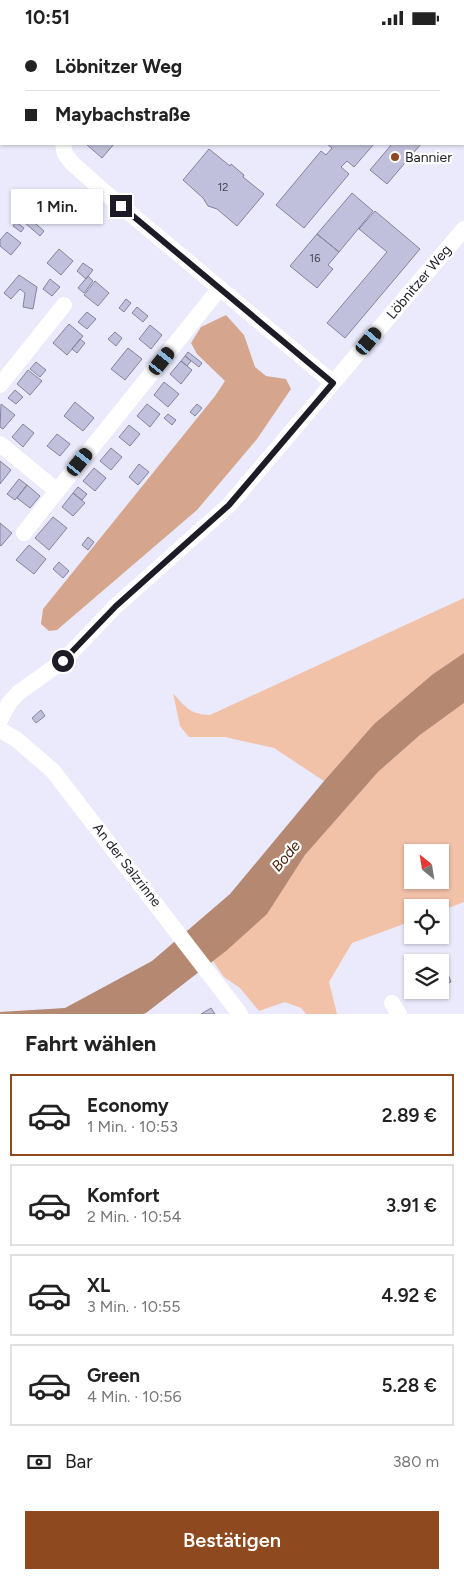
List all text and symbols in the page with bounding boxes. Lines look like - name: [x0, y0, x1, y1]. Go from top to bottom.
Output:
- text: 10:51: [25, 6, 70, 29]
- text: Löbnitzer Weg: [55, 55, 182, 78]
- text: Maybachstraße: [55, 103, 190, 126]
- place label: Bannier: [405, 149, 452, 166]
- marker: Bannier: [389, 151, 401, 163]
- house number: 12: [218, 181, 228, 194]
- callout: 1 Min.: [11, 189, 104, 223]
- route end: [110, 195, 132, 217]
- text: 1 Min.: [37, 197, 77, 216]
- street label: Löbnitzer Weg: [383, 242, 455, 322]
- house number: 16: [310, 252, 320, 265]
- car: [353, 325, 384, 357]
- car: [146, 345, 177, 377]
- car: [64, 446, 95, 478]
- route start: [52, 650, 74, 672]
- street label: An der Salzrinne: [89, 820, 165, 911]
- water label: Bode: [268, 837, 304, 875]
- north arrow: [404, 844, 449, 889]
- map controls: [404, 844, 449, 999]
- button: locate: [404, 899, 449, 944]
- button: layers: [404, 954, 449, 999]
- text: Fahrt wählen: [25, 1030, 156, 1057]
- icon: car: [27, 1093, 72, 1138]
- text: Economy: [87, 1094, 169, 1117]
- text: 2.89 €: [382, 1104, 437, 1127]
- text: 1 Min. · 10:53: [87, 1117, 178, 1136]
- icon: car: [27, 1183, 72, 1228]
- text: Komfort: [87, 1184, 160, 1207]
- text: 3.91 €: [386, 1194, 437, 1217]
- text: 2 Min. · 10:54: [87, 1207, 181, 1226]
- icon: car: [27, 1273, 72, 1318]
- text: XL: [87, 1274, 110, 1297]
- text: 4.92 €: [381, 1284, 437, 1307]
- text: 3 Min. · 10:55: [87, 1297, 180, 1316]
- icon: car: [27, 1363, 72, 1408]
- text: Green: [87, 1364, 140, 1387]
- text: 5.28 €: [382, 1374, 437, 1397]
- text: 4 Min. · 10:56: [87, 1387, 182, 1406]
- icon: cash: [25, 1448, 53, 1476]
- text: Bar: [65, 1450, 93, 1473]
- text: 380 m: [393, 1452, 439, 1471]
- button: Bestätigen: [25, 1511, 439, 1569]

